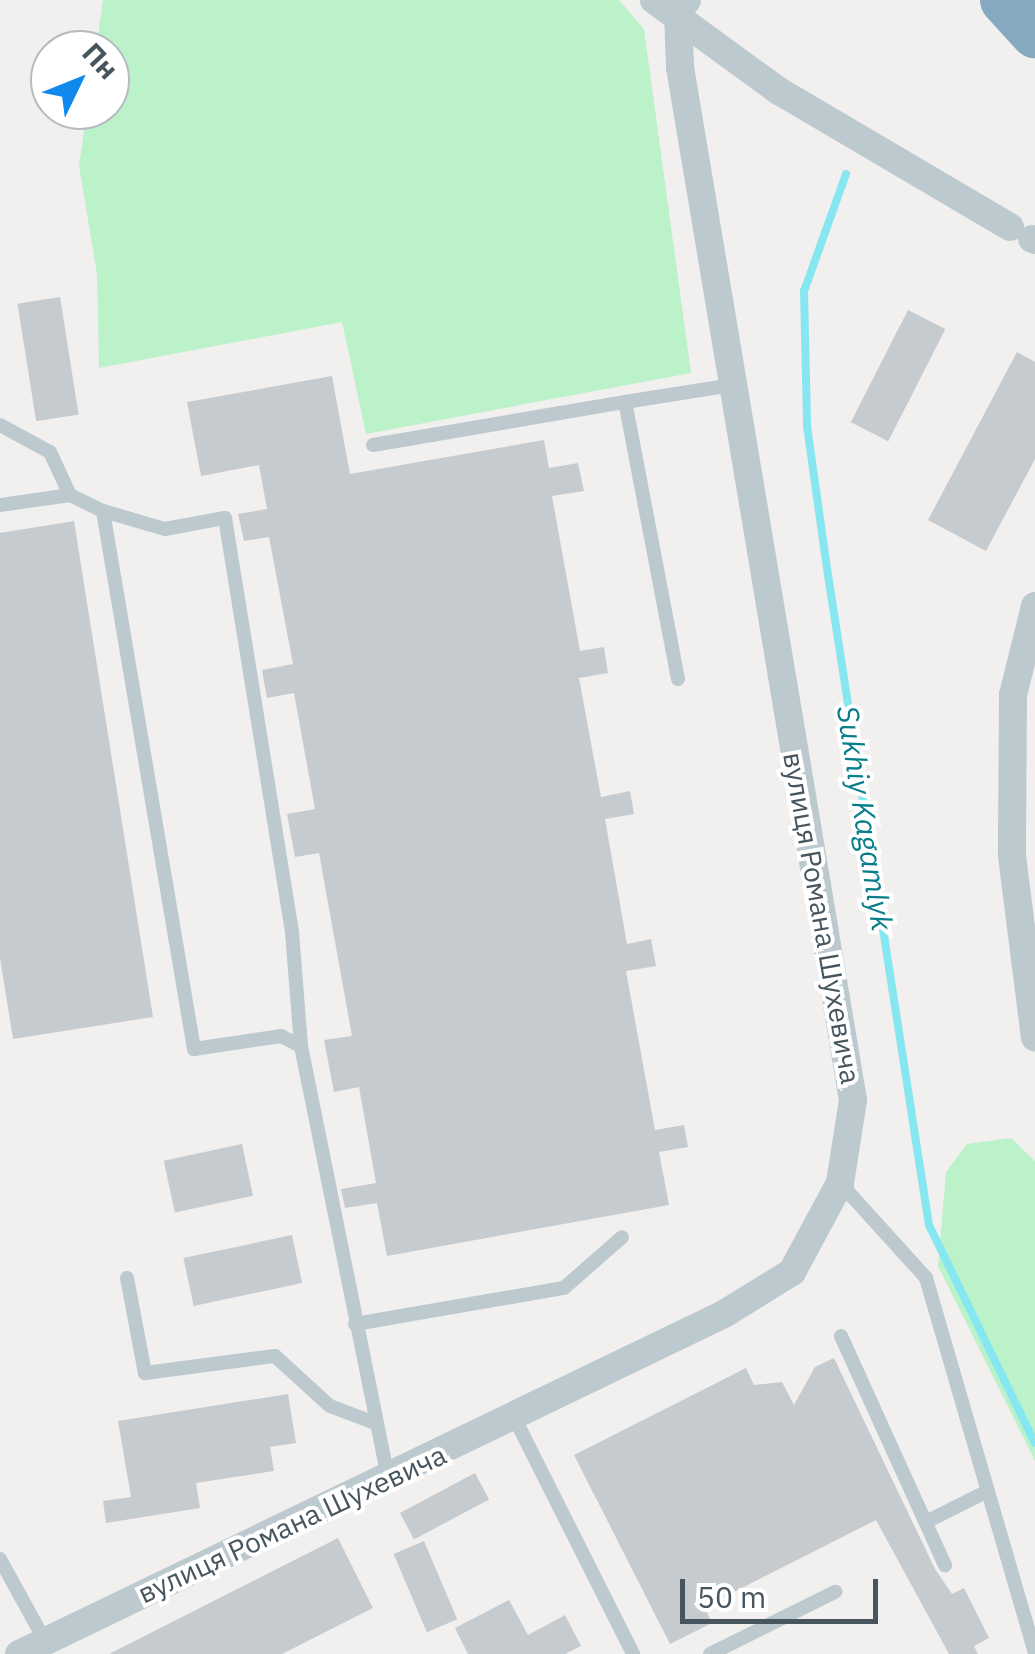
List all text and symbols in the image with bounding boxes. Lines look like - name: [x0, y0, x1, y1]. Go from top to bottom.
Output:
- north arrow: [30, 30, 130, 130]
- text: Пн: [75, 34, 127, 87]
- water label: Sukhiy Kagamlyk: [829, 703, 901, 933]
- street label: вулиця Романа Шухевича: [776, 750, 868, 1086]
- street label: вулиця Романа Шухевича: [133, 1438, 451, 1610]
- scale bar: [685, 1559, 882, 1621]
- text: 50 m: [697, 1577, 766, 1616]

